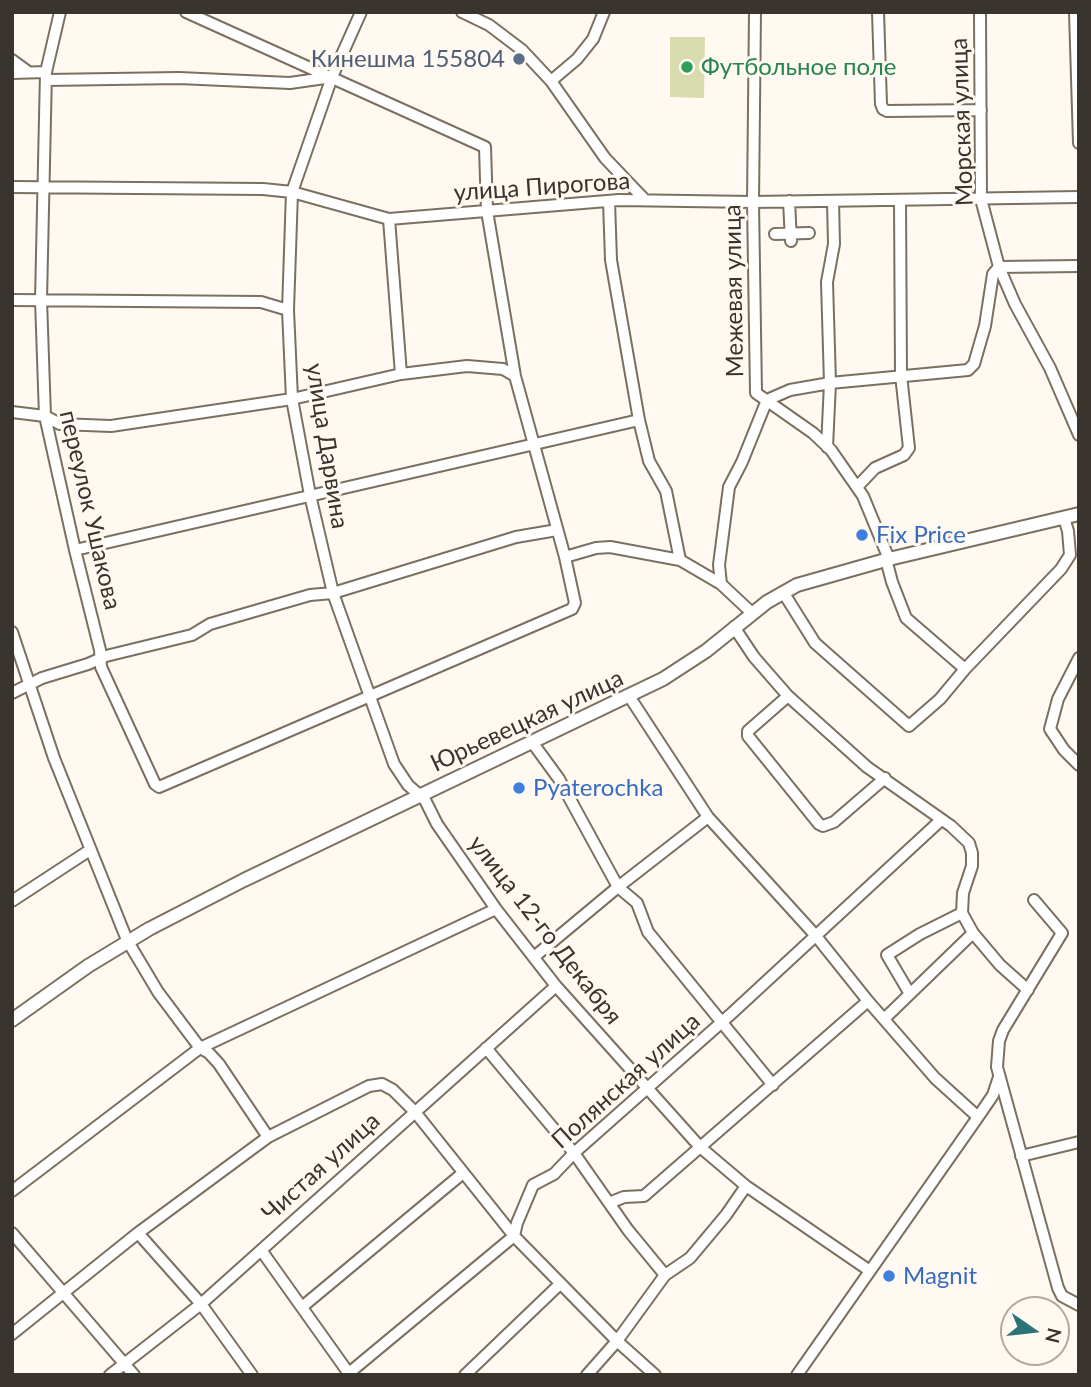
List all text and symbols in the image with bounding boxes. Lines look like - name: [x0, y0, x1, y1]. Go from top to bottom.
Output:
- street label: Морская улица: [945, 37, 979, 207]
- place label: Кинешма 155804: [311, 45, 505, 73]
- marker: Кинешма 155804: [511, 51, 527, 67]
- place label: Футбольное поле: [701, 53, 897, 81]
- marker: Футбольное поле: [679, 59, 695, 75]
- street label: улица Пирогова: [453, 166, 631, 208]
- street label: Межевая улица: [718, 204, 750, 378]
- street label: улица Дарвина: [300, 361, 354, 531]
- street label: переулок Ушакова: [53, 407, 127, 613]
- place label: Fix Price: [876, 521, 966, 549]
- marker: Fix Price: [854, 527, 870, 543]
- street label: Юрьевецкая улица: [426, 664, 628, 778]
- place label: Pyaterochka: [533, 774, 663, 802]
- marker: Pyaterochka: [511, 780, 527, 796]
- street label: улица 12-го Декабря: [462, 830, 628, 1030]
- street label: Полянская улица: [546, 1007, 706, 1155]
- street label: Чистая улица: [256, 1107, 386, 1227]
- place label: Magnit: [903, 1262, 977, 1290]
- marker: Magnit: [881, 1268, 897, 1284]
- north arrow: [1000, 1296, 1070, 1366]
- text: N: [1041, 1326, 1067, 1346]

